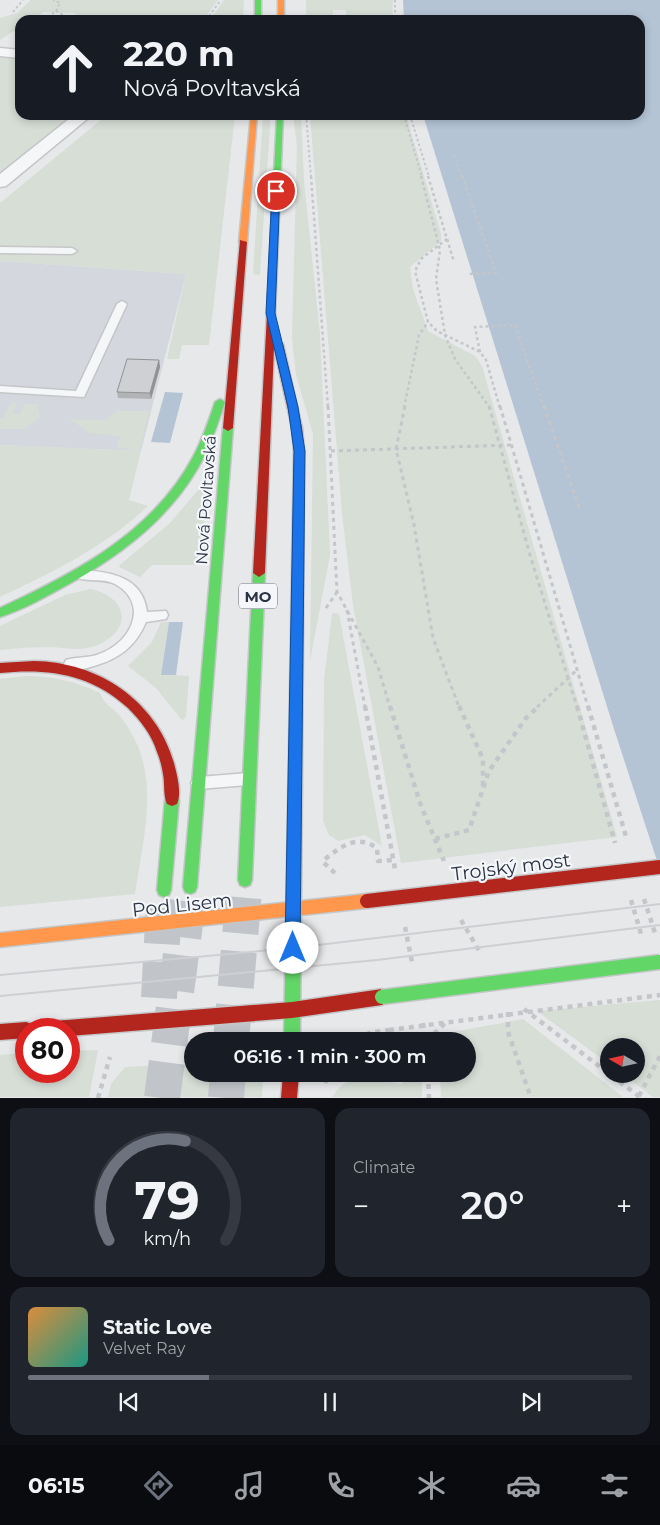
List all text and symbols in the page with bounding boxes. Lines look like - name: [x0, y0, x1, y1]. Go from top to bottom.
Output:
- text: 220 m: [123, 32, 235, 75]
- icon: ahead: [40, 35, 105, 100]
- text: Nová Povltavská: [123, 75, 301, 102]
- pin: [255, 170, 297, 212]
- icon: arrive: [262, 177, 290, 205]
- street label: Nová Povltavská: [192, 435, 220, 565]
- road number: MO: [239, 584, 277, 608]
- street label: Trojský most: [450, 848, 572, 886]
- street label: Pod Lisem: [131, 888, 233, 922]
- position arrow: [266, 921, 318, 973]
- speed limit sign: 80: [15, 1018, 80, 1083]
- north arrow: [600, 1038, 645, 1082]
- map controls: [600, 1038, 645, 1083]
- text: 06:16 · 1 min · 300 m: [233, 1045, 427, 1068]
- text: Climate: [353, 1158, 415, 1177]
- text: 79: [135, 1169, 200, 1232]
- text: 20°: [461, 1182, 524, 1229]
- text: −: [353, 1189, 369, 1223]
- text: +: [616, 1189, 632, 1223]
- text: km/h: [144, 1228, 191, 1249]
- text: Static Love: [103, 1316, 212, 1339]
- text: Velvet Ray: [103, 1339, 185, 1358]
- icon: previous: [115, 1388, 143, 1416]
- icon: pause: [316, 1388, 344, 1416]
- icon: next: [517, 1388, 545, 1416]
- icon: directions: [141, 1468, 176, 1503]
- icon: music: [232, 1468, 267, 1503]
- icon: phone: [323, 1468, 358, 1503]
- icon: climate: [414, 1468, 449, 1503]
- icon: car: [506, 1468, 541, 1503]
- icon: filters: [597, 1468, 632, 1503]
- text: 06:15: [28, 1472, 85, 1499]

